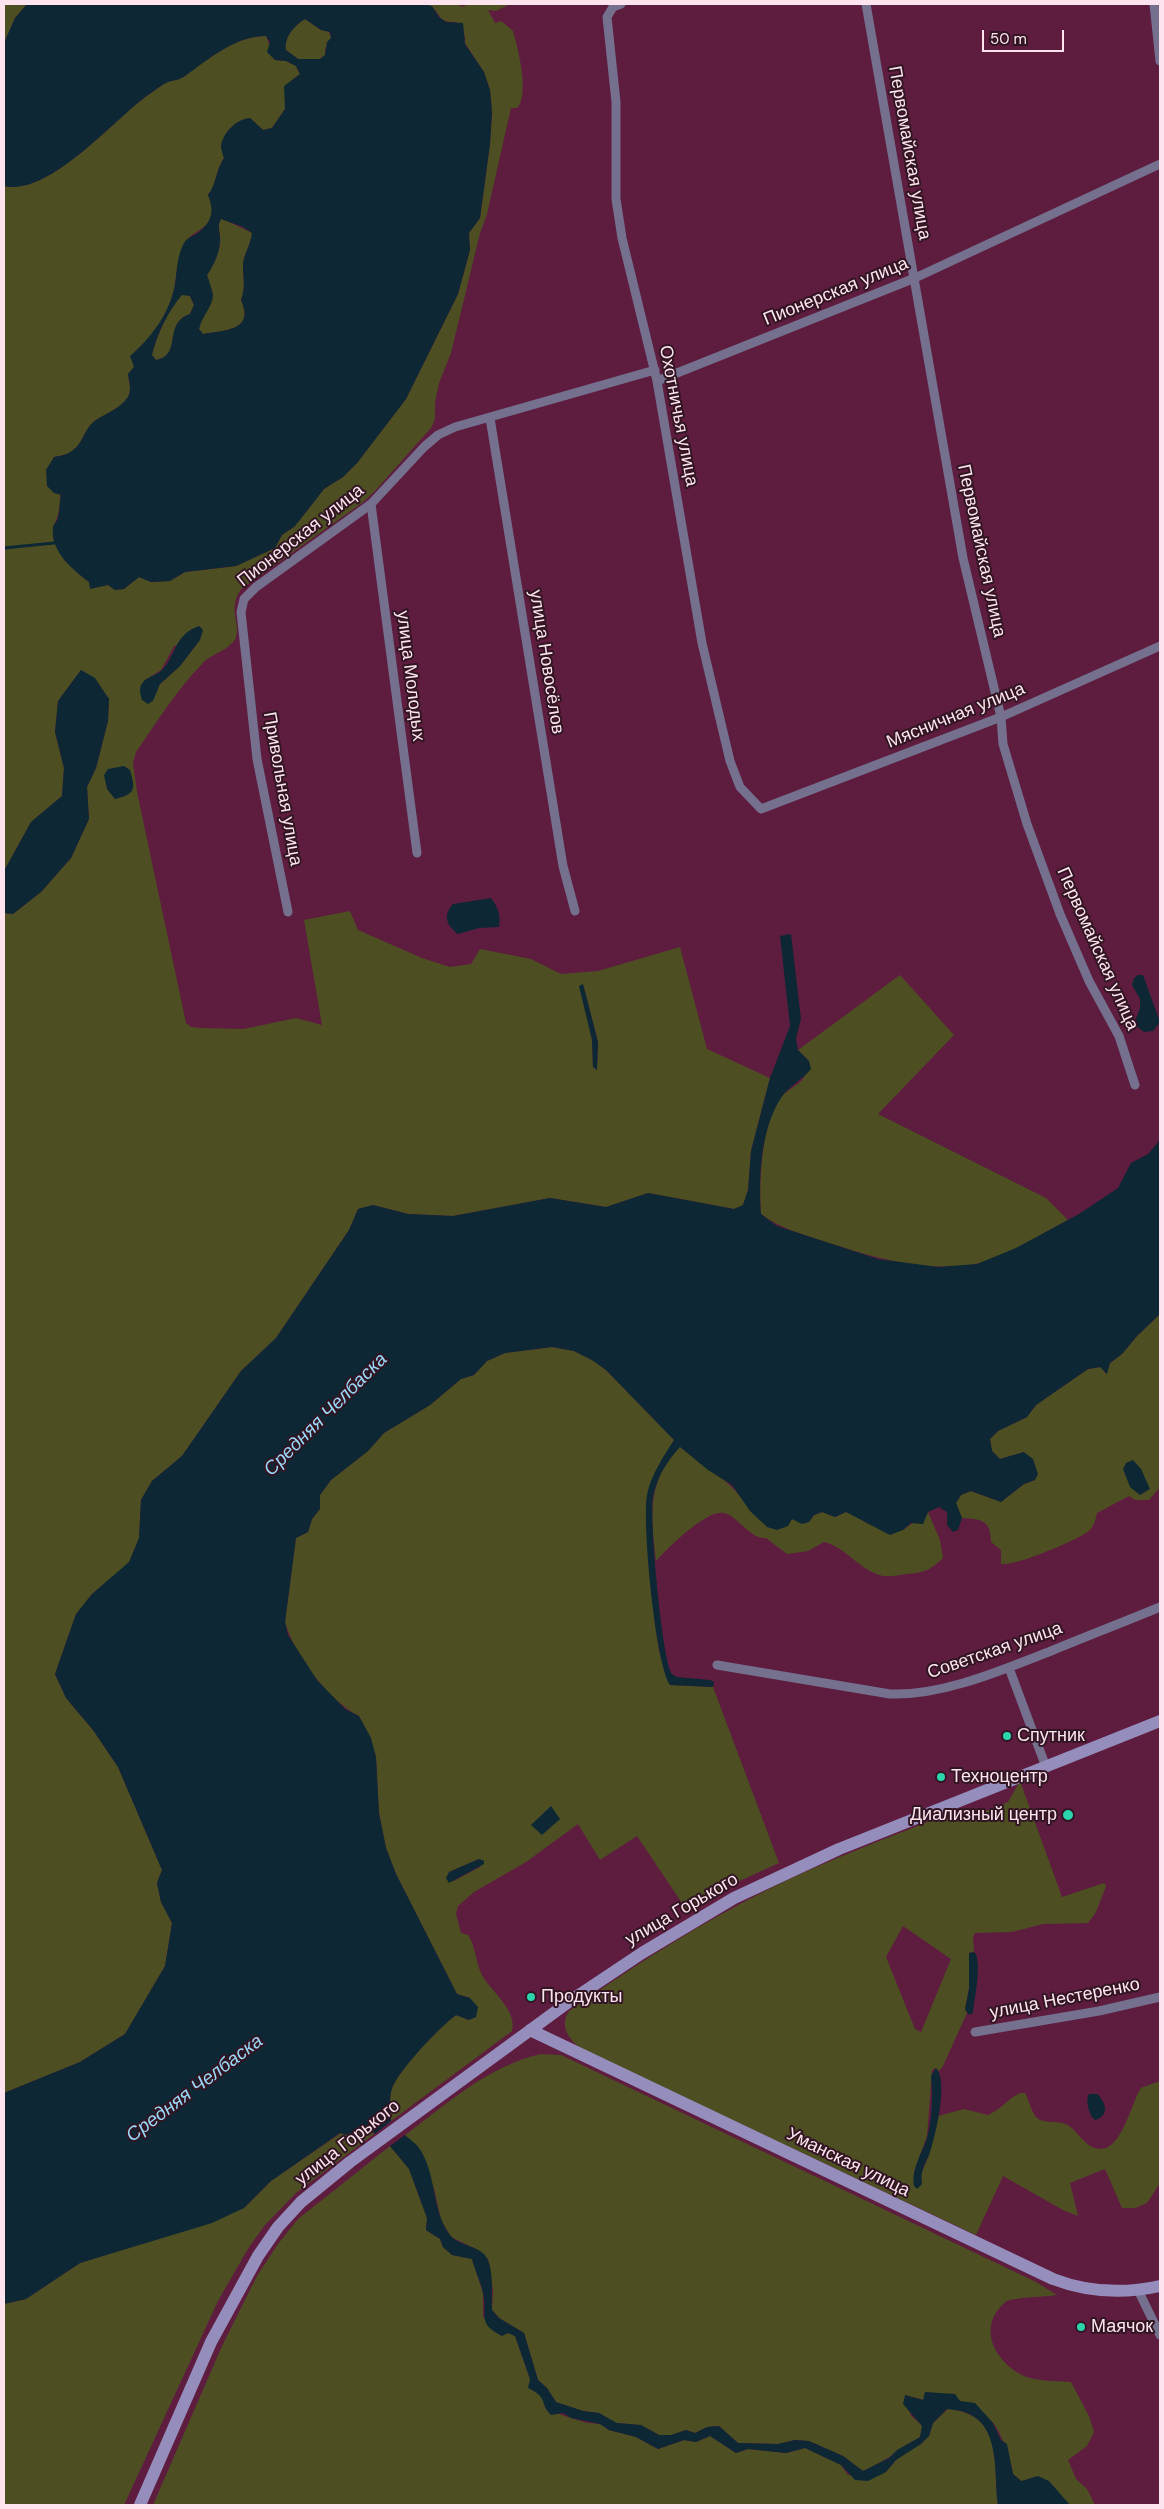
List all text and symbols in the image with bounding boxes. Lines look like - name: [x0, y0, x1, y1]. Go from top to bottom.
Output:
- scale bar: [984, 20, 1066, 52]
- text: 50 m: [990, 29, 1027, 49]
- street label: Первомайская улица: [883, 64, 935, 242]
- street label: Пионерская улица: [760, 253, 912, 331]
- street label: Охотничья улица: [654, 344, 702, 488]
- street label: Первомайская улица: [952, 463, 1010, 639]
- street label: Пионерская улица: [234, 480, 368, 592]
- street label: улица Новосёлов: [524, 588, 568, 736]
- street label: улица Молодых: [391, 609, 429, 743]
- street label: Мясничная улица: [884, 678, 1028, 754]
- street label: Привольная улица: [258, 710, 306, 868]
- street label: Первомайская улица: [1051, 864, 1143, 1034]
- water label: Средняя Челбаска: [260, 1349, 392, 1481]
- street label: Советская улица: [925, 1618, 1065, 1684]
- place label: Спутник: [1017, 1725, 1085, 1747]
- marker: Спутник: [1001, 1730, 1013, 1742]
- place label: Техноцентр: [951, 1766, 1048, 1788]
- marker: Техноцентр: [935, 1771, 947, 1783]
- place label: Диализный центр: [910, 1804, 1057, 1826]
- marker: Диализный центр: [1061, 1808, 1075, 1822]
- street label: улица Горького: [622, 1869, 742, 1951]
- street label: улица Нестеренко: [988, 1974, 1142, 2024]
- place label: Продукты: [541, 1986, 622, 2008]
- marker: Продукты: [525, 1991, 537, 2003]
- water label: Средняя Челбаска: [122, 2030, 268, 2148]
- street label: улица Горького: [292, 2096, 404, 2190]
- street label: Уманская улица: [783, 2124, 913, 2202]
- place label: Маячок: [1091, 2316, 1153, 2338]
- marker: Маячок: [1075, 2321, 1087, 2333]

